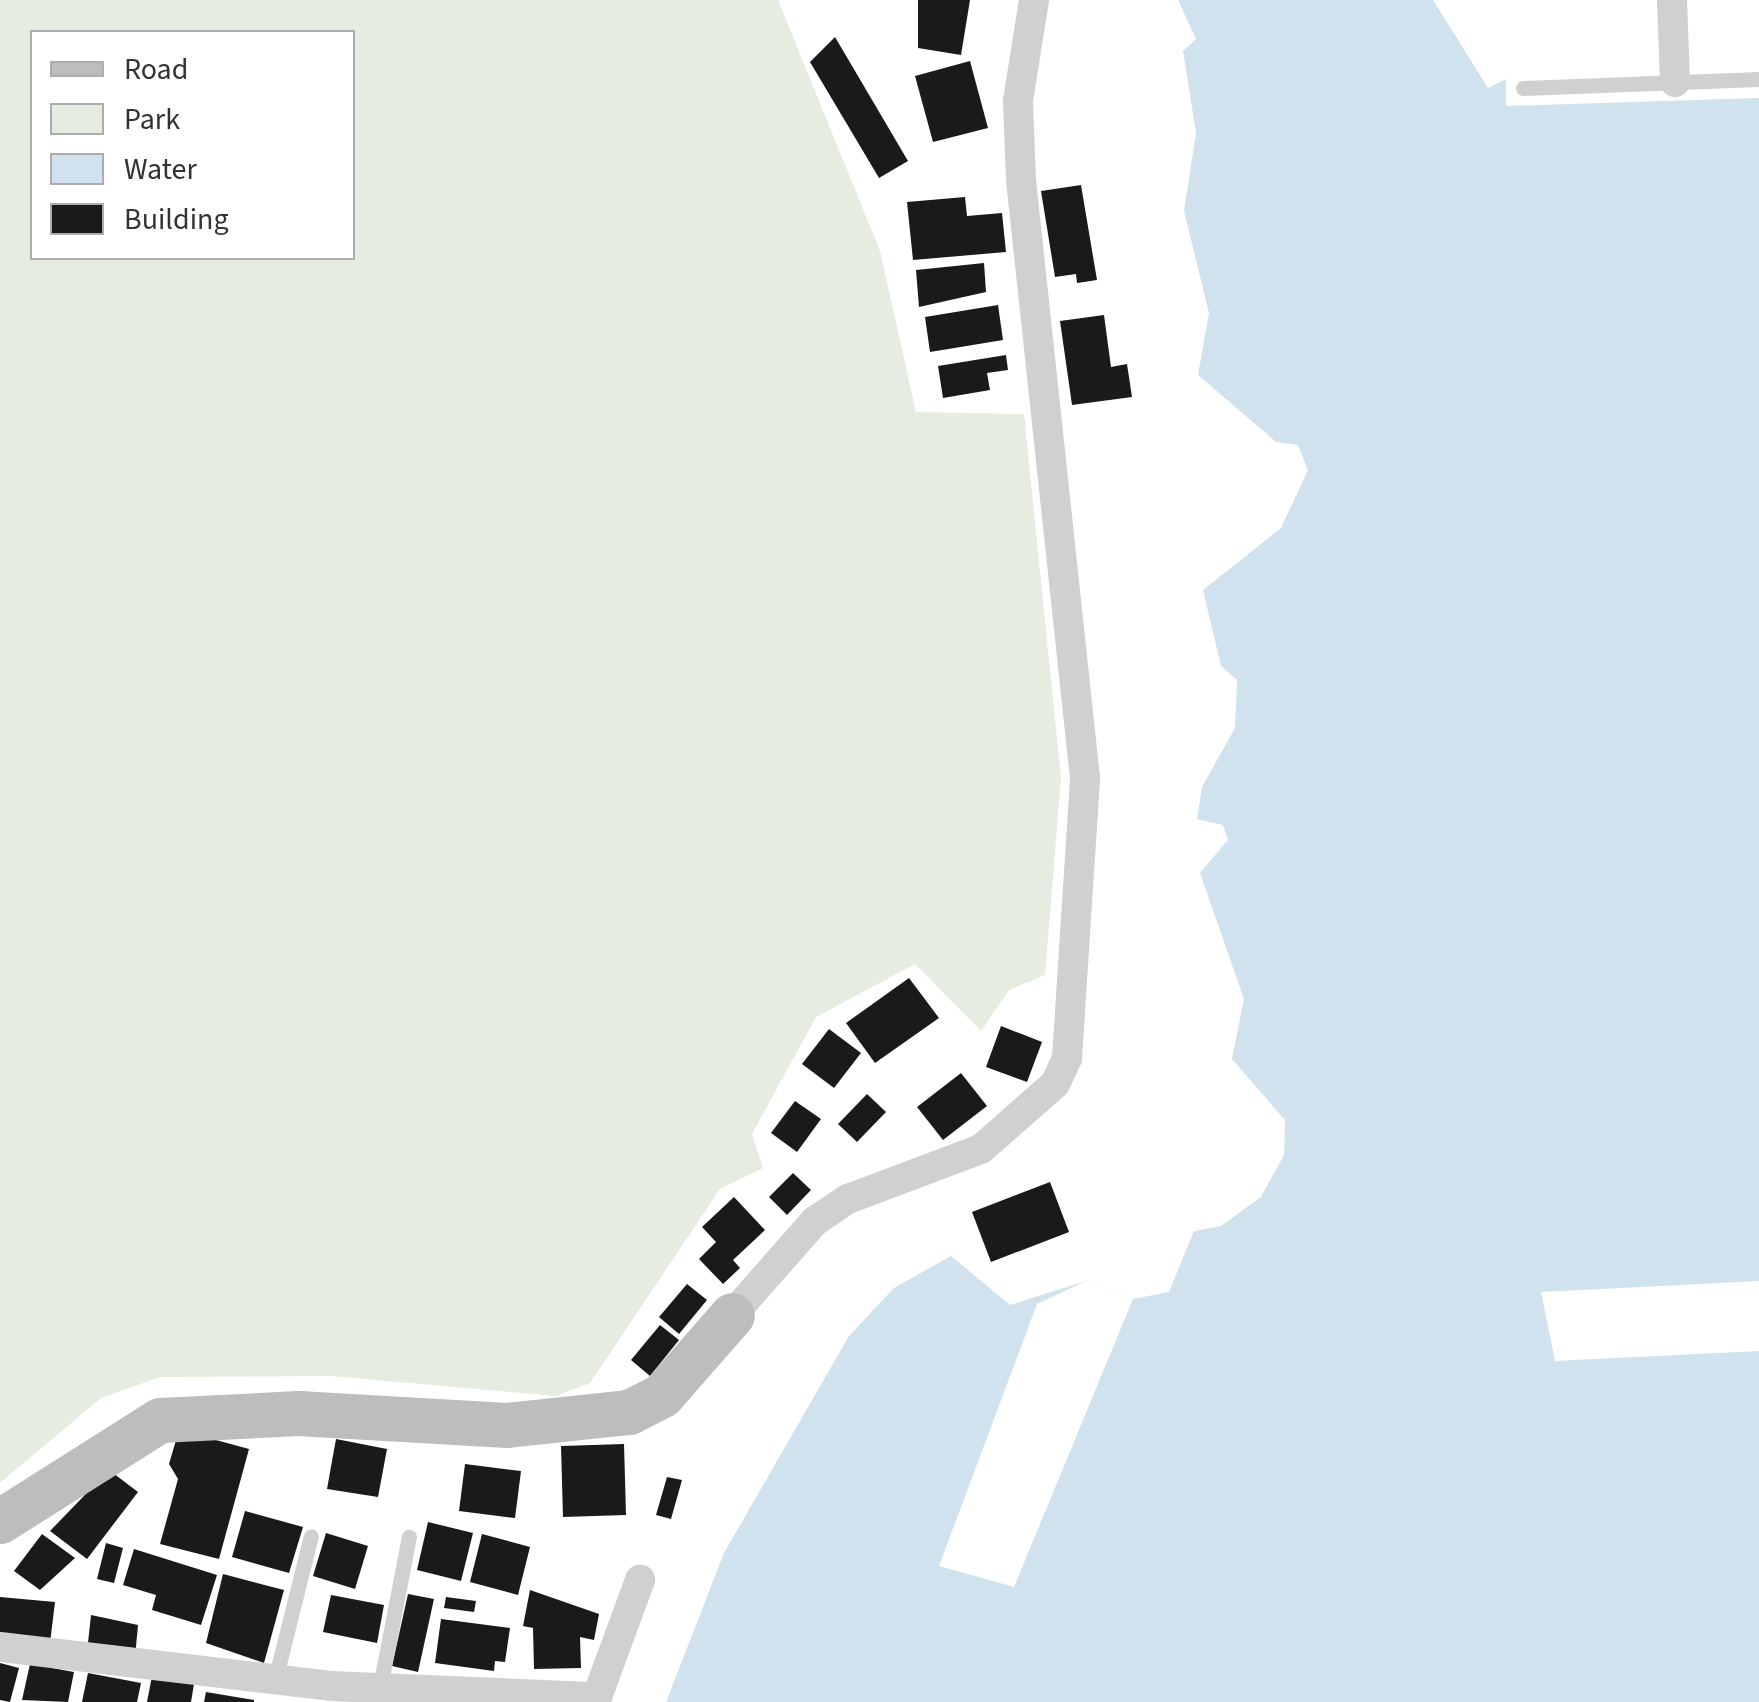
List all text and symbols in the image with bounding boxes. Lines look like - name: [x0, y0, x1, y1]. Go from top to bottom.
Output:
- legend: [30, 30, 355, 260]
- text: Road: [124, 48, 188, 91]
- text: Park: [124, 98, 180, 141]
- text: Water: [124, 148, 197, 191]
- text: Building: [124, 198, 229, 241]

